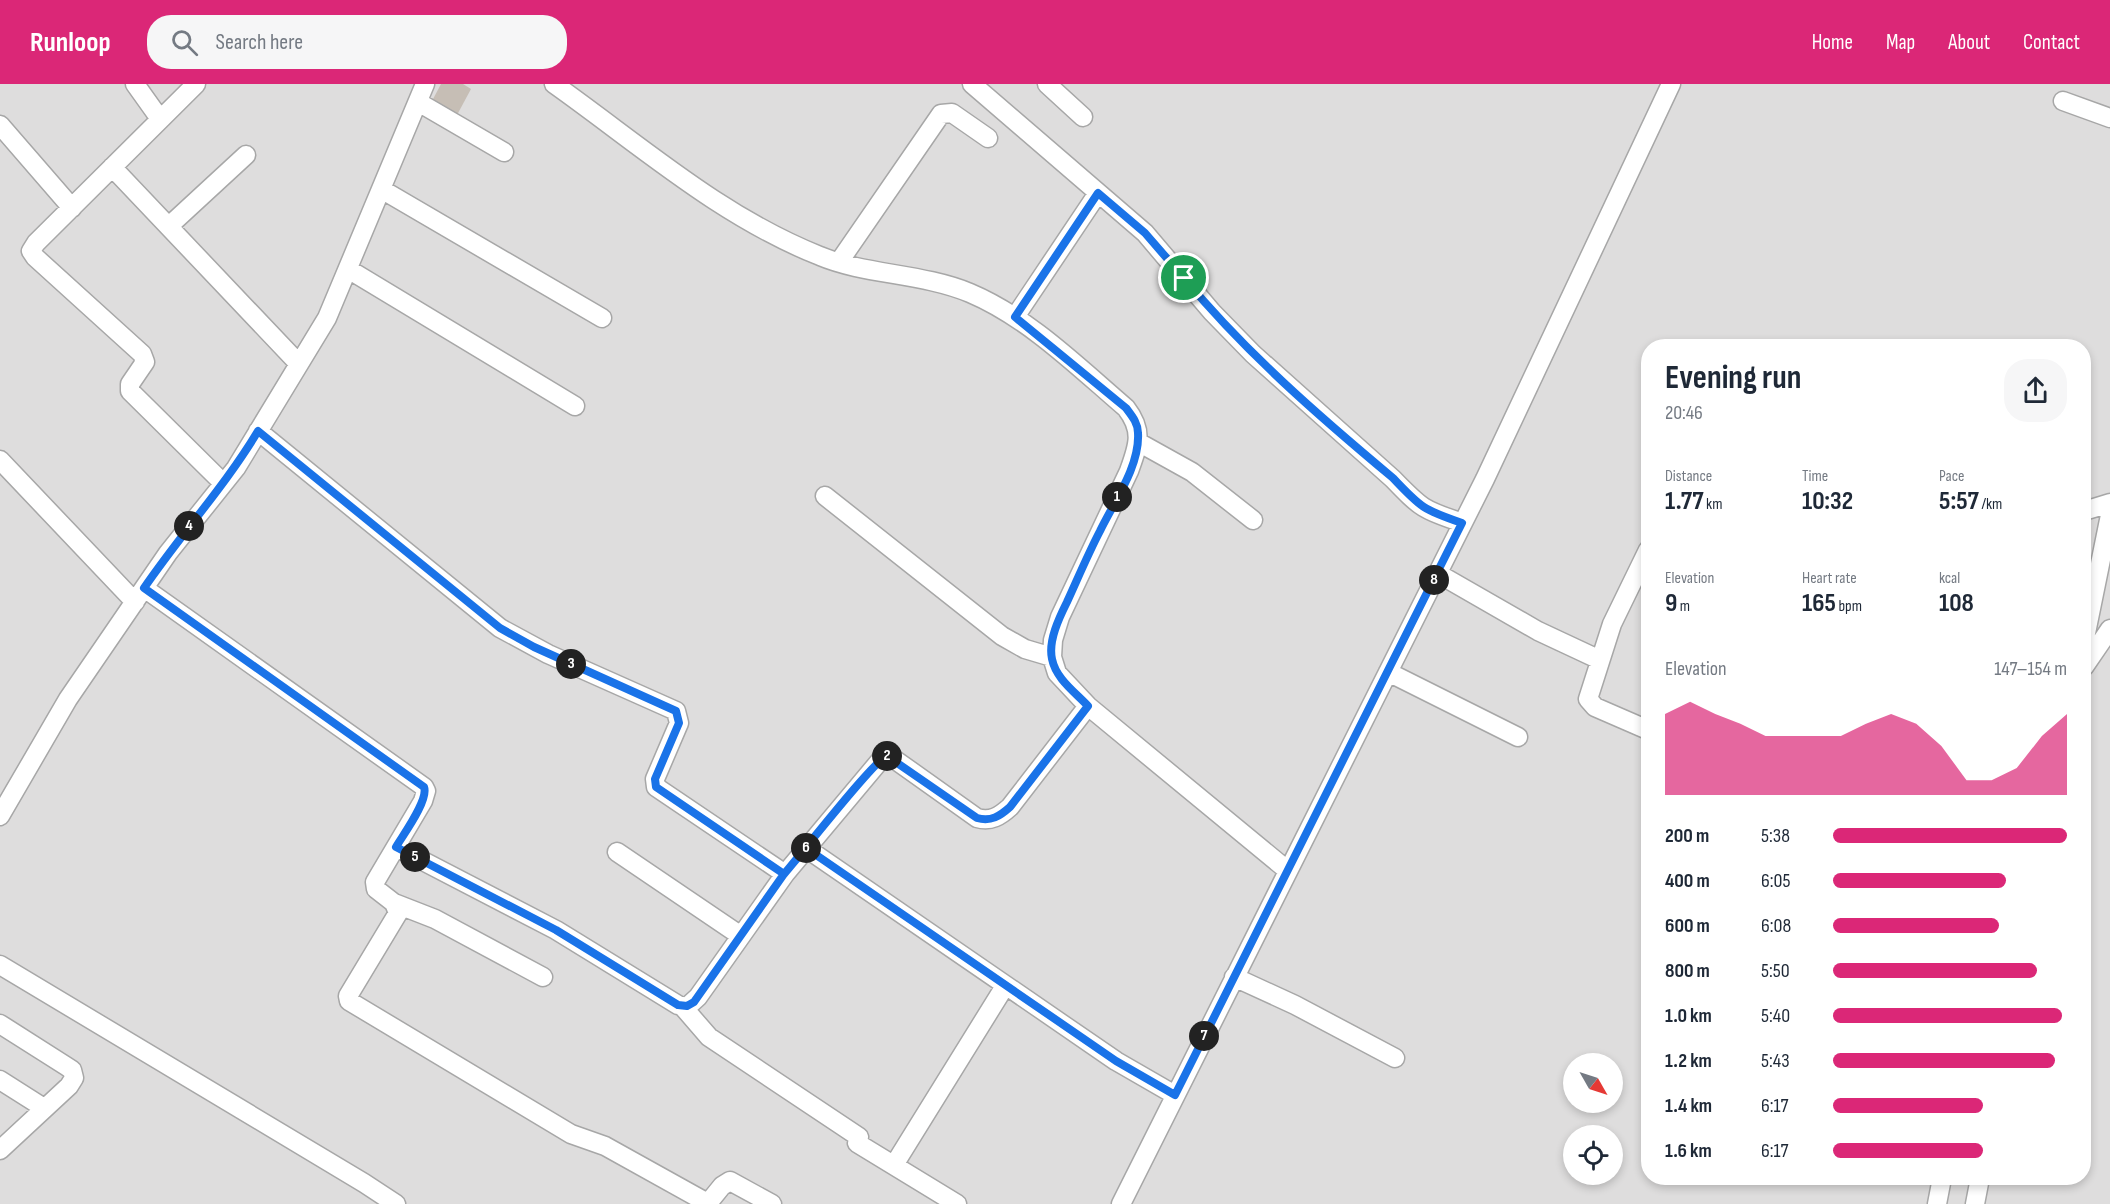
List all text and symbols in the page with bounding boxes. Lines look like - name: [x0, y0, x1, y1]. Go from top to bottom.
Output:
- search box: [147, 15, 567, 69]
- text: Runloop: [30, 26, 111, 59]
- icon: search: [168, 26, 201, 59]
- text: Search here: [216, 29, 303, 56]
- text: Home: [1812, 30, 1853, 55]
- text: Map: [1886, 30, 1915, 55]
- text: About: [1948, 30, 1990, 55]
- text: Contact: [2023, 30, 2080, 55]
- pin: [1158, 252, 1209, 303]
- icon: arrive: [1167, 261, 1200, 294]
- text: Evening run: [1665, 358, 1801, 398]
- button: share: [2004, 359, 2067, 422]
- text: 20:46: [1665, 401, 1703, 425]
- text: Distance: [1665, 467, 1712, 486]
- text: Time: [1802, 467, 1828, 486]
- text: Pace: [1939, 467, 1964, 486]
- pin: 1: [1102, 482, 1132, 512]
- text: 1.77: [1665, 486, 1704, 517]
- text: 10:32: [1802, 486, 1853, 517]
- text: 5:57: [1939, 486, 1979, 517]
- text: 1: [1114, 487, 1120, 506]
- text: km: [1704, 495, 1722, 514]
- text: /km: [1979, 495, 2002, 514]
- pin: 4: [174, 511, 204, 541]
- text: 4: [185, 516, 193, 535]
- pin: 8: [1419, 565, 1449, 595]
- text: Elevation: [1665, 569, 1714, 588]
- text: Heart rate: [1802, 569, 1857, 588]
- text: kcal: [1939, 569, 1960, 588]
- text: 8: [1430, 570, 1438, 589]
- text: 9: [1665, 588, 1677, 619]
- text: 165: [1802, 588, 1836, 619]
- text: 108: [1939, 588, 1974, 619]
- text: m: [1677, 597, 1690, 616]
- text: bpm: [1836, 597, 1862, 616]
- pin: 3: [556, 649, 586, 679]
- text: 3: [567, 654, 575, 673]
- text: Elevation: [1665, 657, 1727, 681]
- text: 147–154 m: [1994, 657, 2067, 681]
- pin: 2: [872, 741, 902, 771]
- text: 2: [883, 746, 891, 765]
- text: 200 m: [1665, 824, 1709, 848]
- text: 5:38: [1761, 824, 1790, 848]
- pin: 6: [791, 833, 821, 863]
- text: 6: [802, 838, 810, 857]
- pin: 5: [400, 842, 430, 872]
- text: 5: [411, 847, 419, 866]
- text: 400 m: [1665, 869, 1710, 893]
- text: 6:05: [1761, 869, 1790, 893]
- text: 600 m: [1665, 914, 1710, 938]
- text: 6:08: [1761, 914, 1791, 938]
- text: 800 m: [1665, 959, 1710, 983]
- text: 5:50: [1761, 959, 1790, 983]
- text: 1.0 km: [1665, 1004, 1712, 1028]
- text: 5:40: [1761, 1004, 1790, 1028]
- pin: 7: [1189, 1021, 1219, 1051]
- text: 7: [1201, 1026, 1207, 1045]
- text: 1.2 km: [1665, 1049, 1712, 1073]
- text: 5:43: [1761, 1049, 1790, 1073]
- north arrow: [1563, 1053, 1623, 1113]
- map controls: [1563, 1053, 1623, 1185]
- text: 1.4 km: [1665, 1094, 1712, 1118]
- text: 6:17: [1761, 1094, 1789, 1118]
- button: locate: [1563, 1125, 1623, 1185]
- text: 1.6 km: [1665, 1139, 1712, 1163]
- text: 6:17: [1761, 1139, 1789, 1163]

